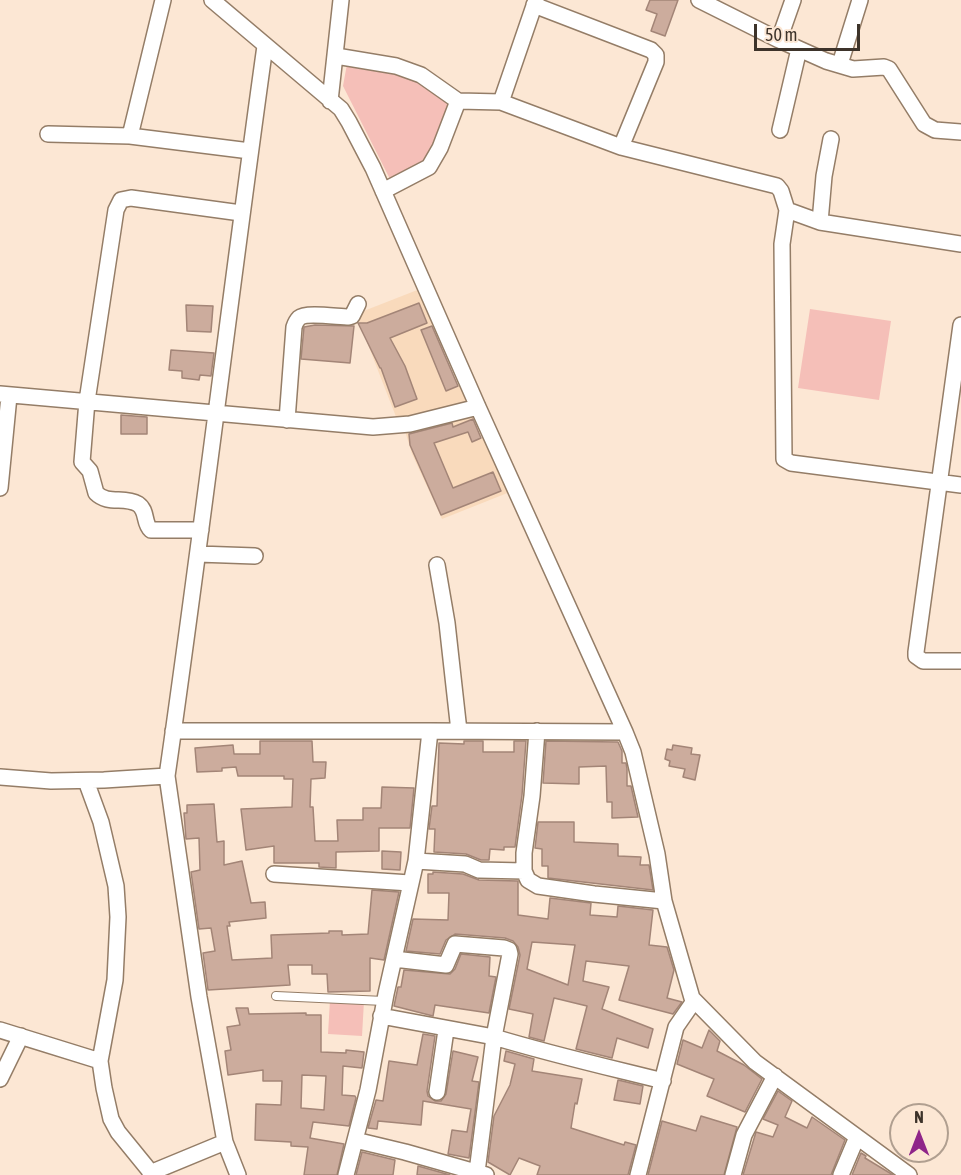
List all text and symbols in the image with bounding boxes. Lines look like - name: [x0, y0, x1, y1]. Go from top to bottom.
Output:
- scale bar: [757, 12, 864, 50]
- text: 50 m: [765, 24, 797, 45]
- north arrow: [889, 1103, 949, 1163]
- text: N: [914, 1108, 924, 1126]

